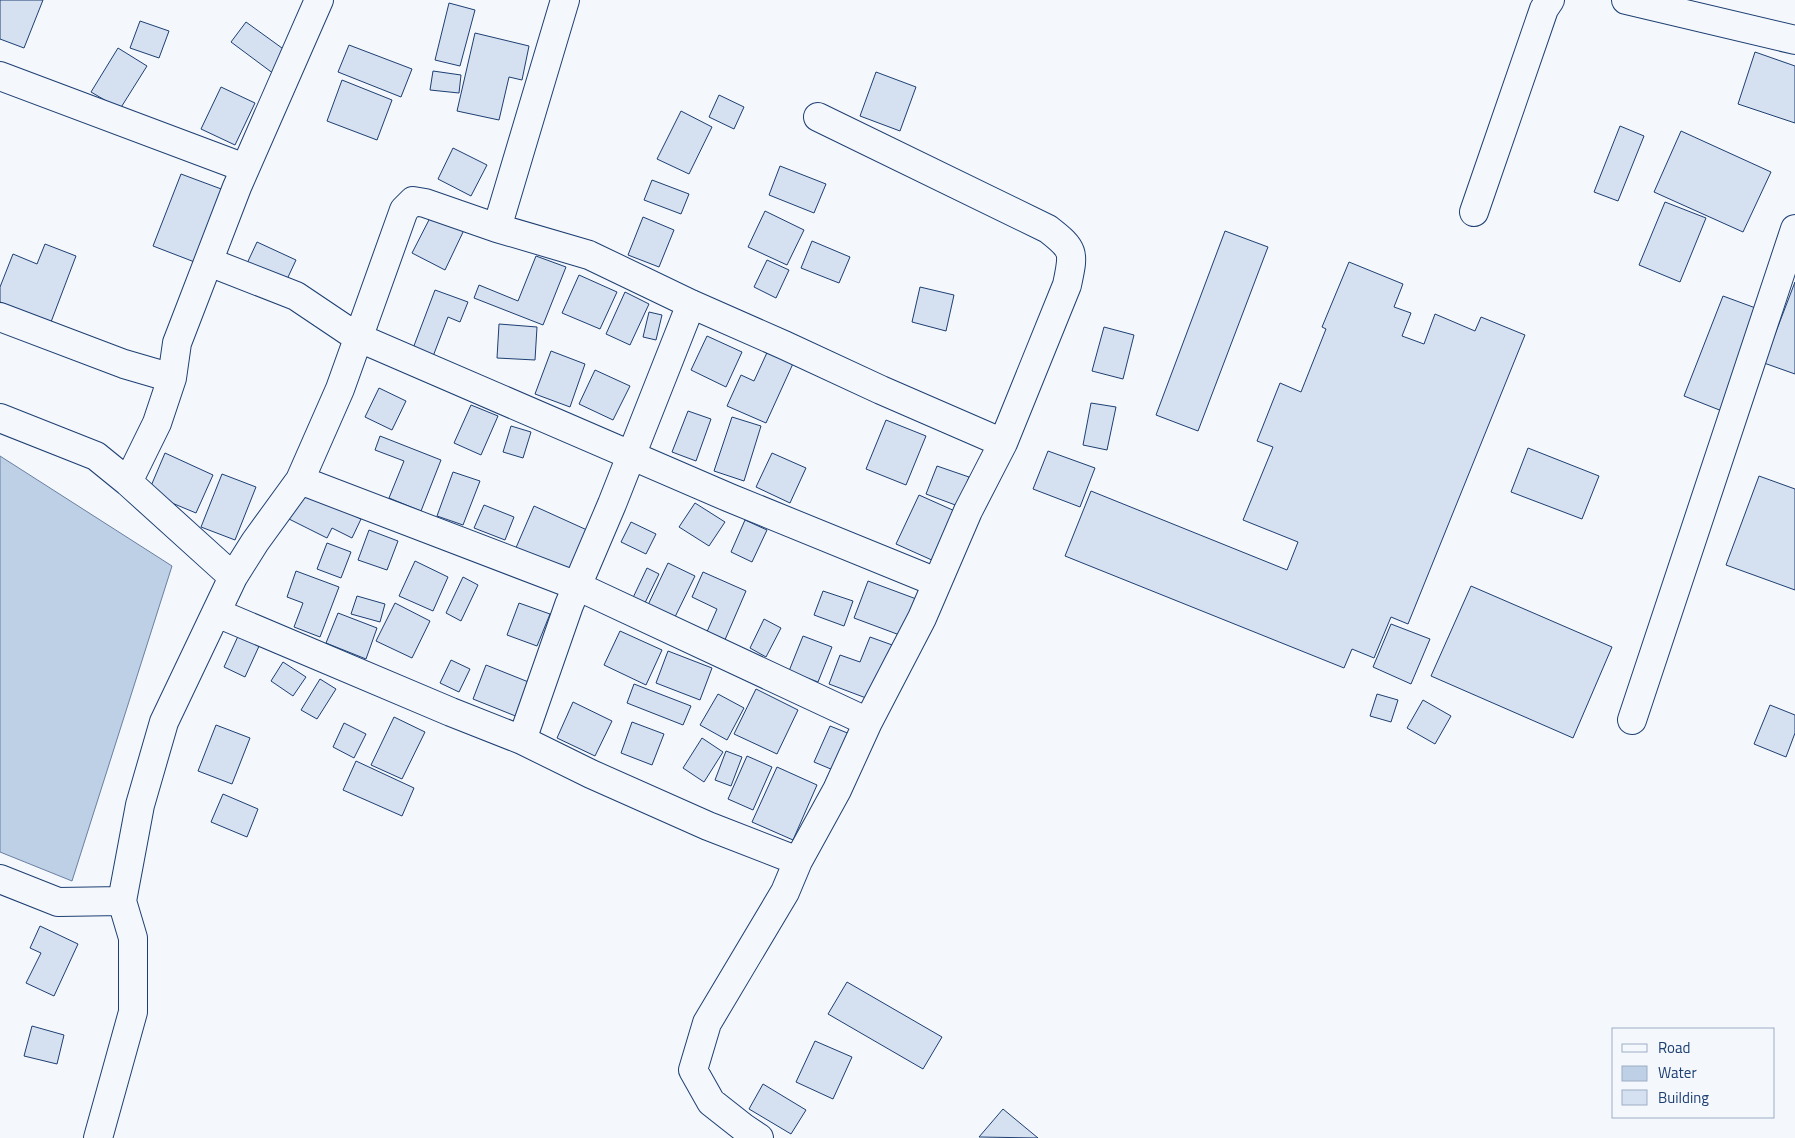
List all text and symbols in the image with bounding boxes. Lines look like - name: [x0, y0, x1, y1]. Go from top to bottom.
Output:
- legend: [1612, 1028, 1775, 1118]
- text: Road: [1658, 1036, 1690, 1059]
- text: Water: [1658, 1061, 1697, 1084]
- text: Building: [1658, 1086, 1709, 1109]

